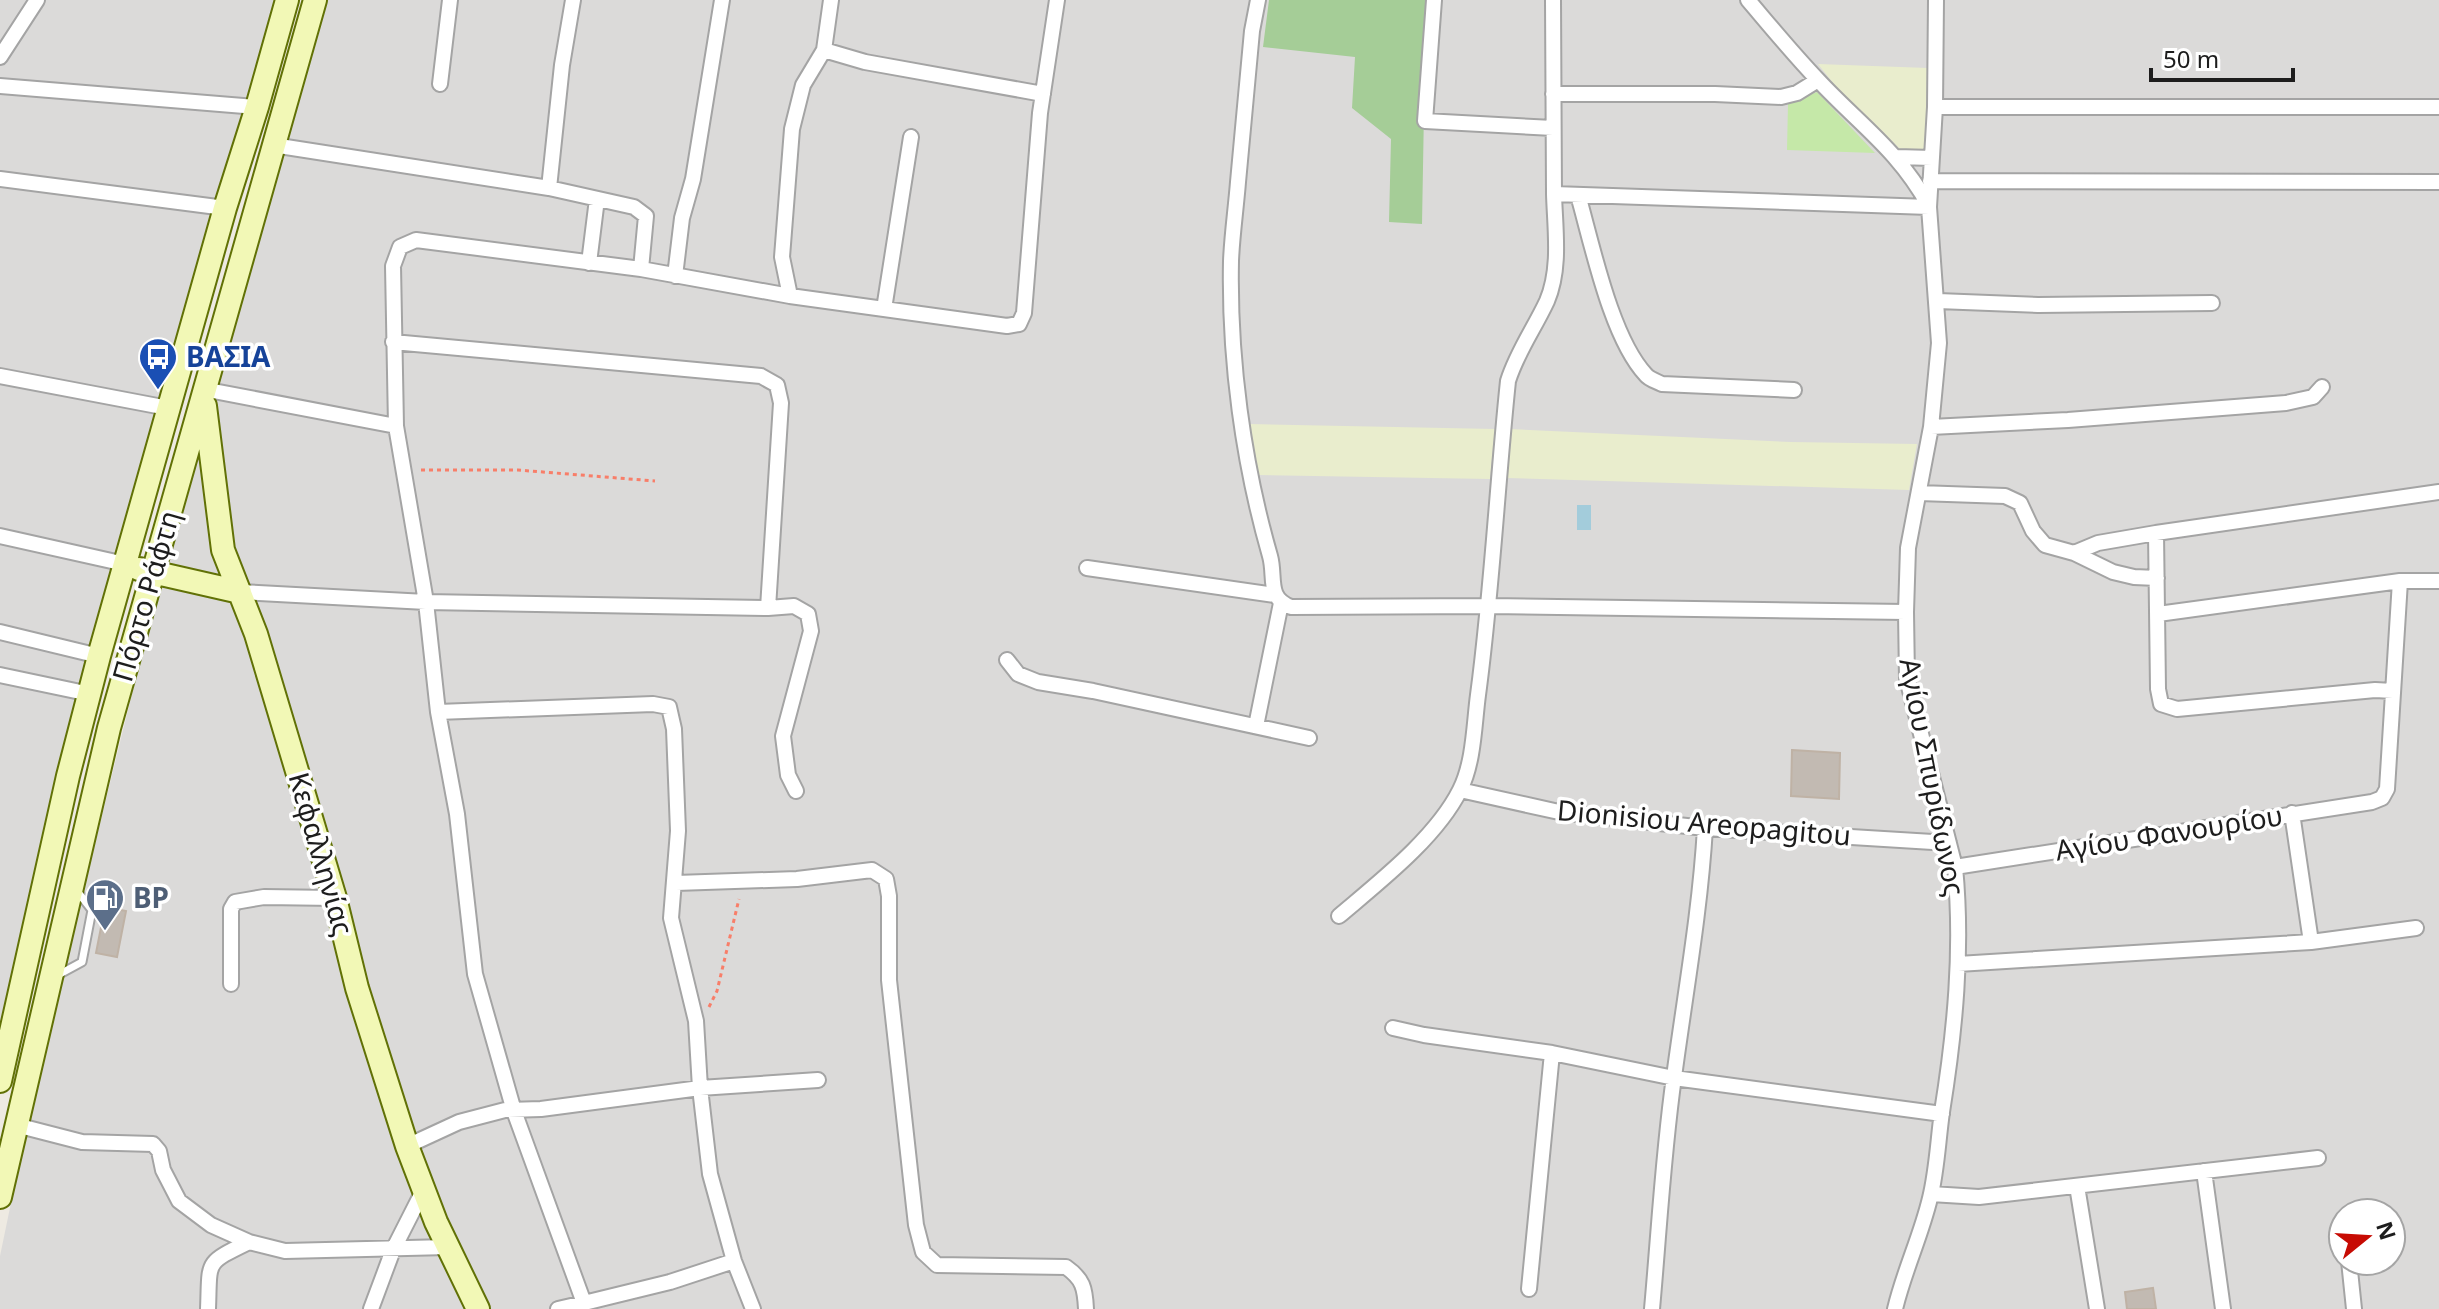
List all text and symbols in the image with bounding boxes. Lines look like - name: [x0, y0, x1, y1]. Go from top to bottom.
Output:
- scale bar: [2151, 32, 2293, 82]
- text: 50 m: [2163, 42, 2219, 75]
- bus stop icon: ΒΑΣΙΑ: [137, 336, 179, 391]
- place label: ΒΑΣΙΑ: [186, 337, 271, 375]
- street label: Πόρτο Ράφτη: [102, 506, 188, 686]
- street label: Αγίου Σπυρίδωνος: [1891, 655, 1975, 899]
- street label: Κεφαλληνίας: [281, 768, 363, 940]
- street label: Dionisiou Areopagitou: [1556, 790, 1853, 854]
- street label: Αγίου Φανουρίου: [2052, 795, 2285, 869]
- fuel station icon: BP: [84, 877, 126, 932]
- place label: BP: [133, 878, 169, 916]
- north arrow: [2327, 1197, 2407, 1277]
- text: N: [2370, 1217, 2404, 1244]

